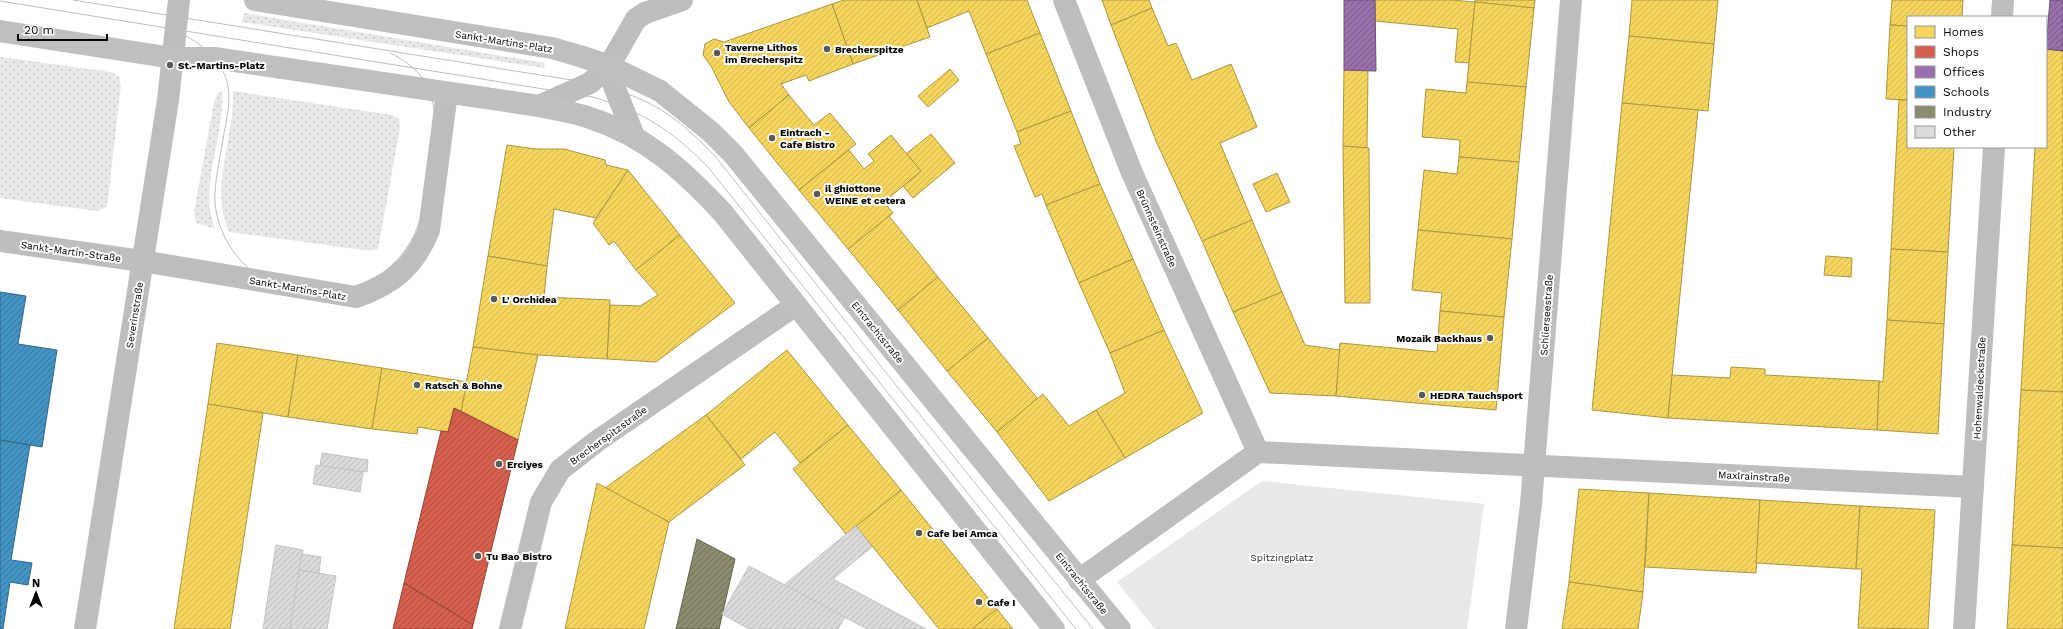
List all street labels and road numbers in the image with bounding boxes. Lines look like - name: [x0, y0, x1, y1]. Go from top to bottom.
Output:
- street label: Sankt-Martins-Platz: [454, 28, 553, 55]
- street label: Brünnsteinstraße: [1134, 187, 1179, 269]
- street label: Sankt-Martin-Straße: [20, 239, 122, 264]
- street label: Schlierseestraße: [1538, 274, 1555, 356]
- street label: Sankt-Martins-Platz: [248, 275, 347, 302]
- street label: Severinstraße: [124, 281, 145, 349]
- street label: Eintrachtstraße: [849, 299, 906, 365]
- street label: Hohenwaldeckstraße: [1971, 336, 1988, 439]
- street label: Brecherspitzstraße: [568, 404, 649, 467]
- street label: Maxlrainstraße: [1718, 469, 1790, 484]
- street label: Eintrachtstraße: [1053, 550, 1110, 616]

